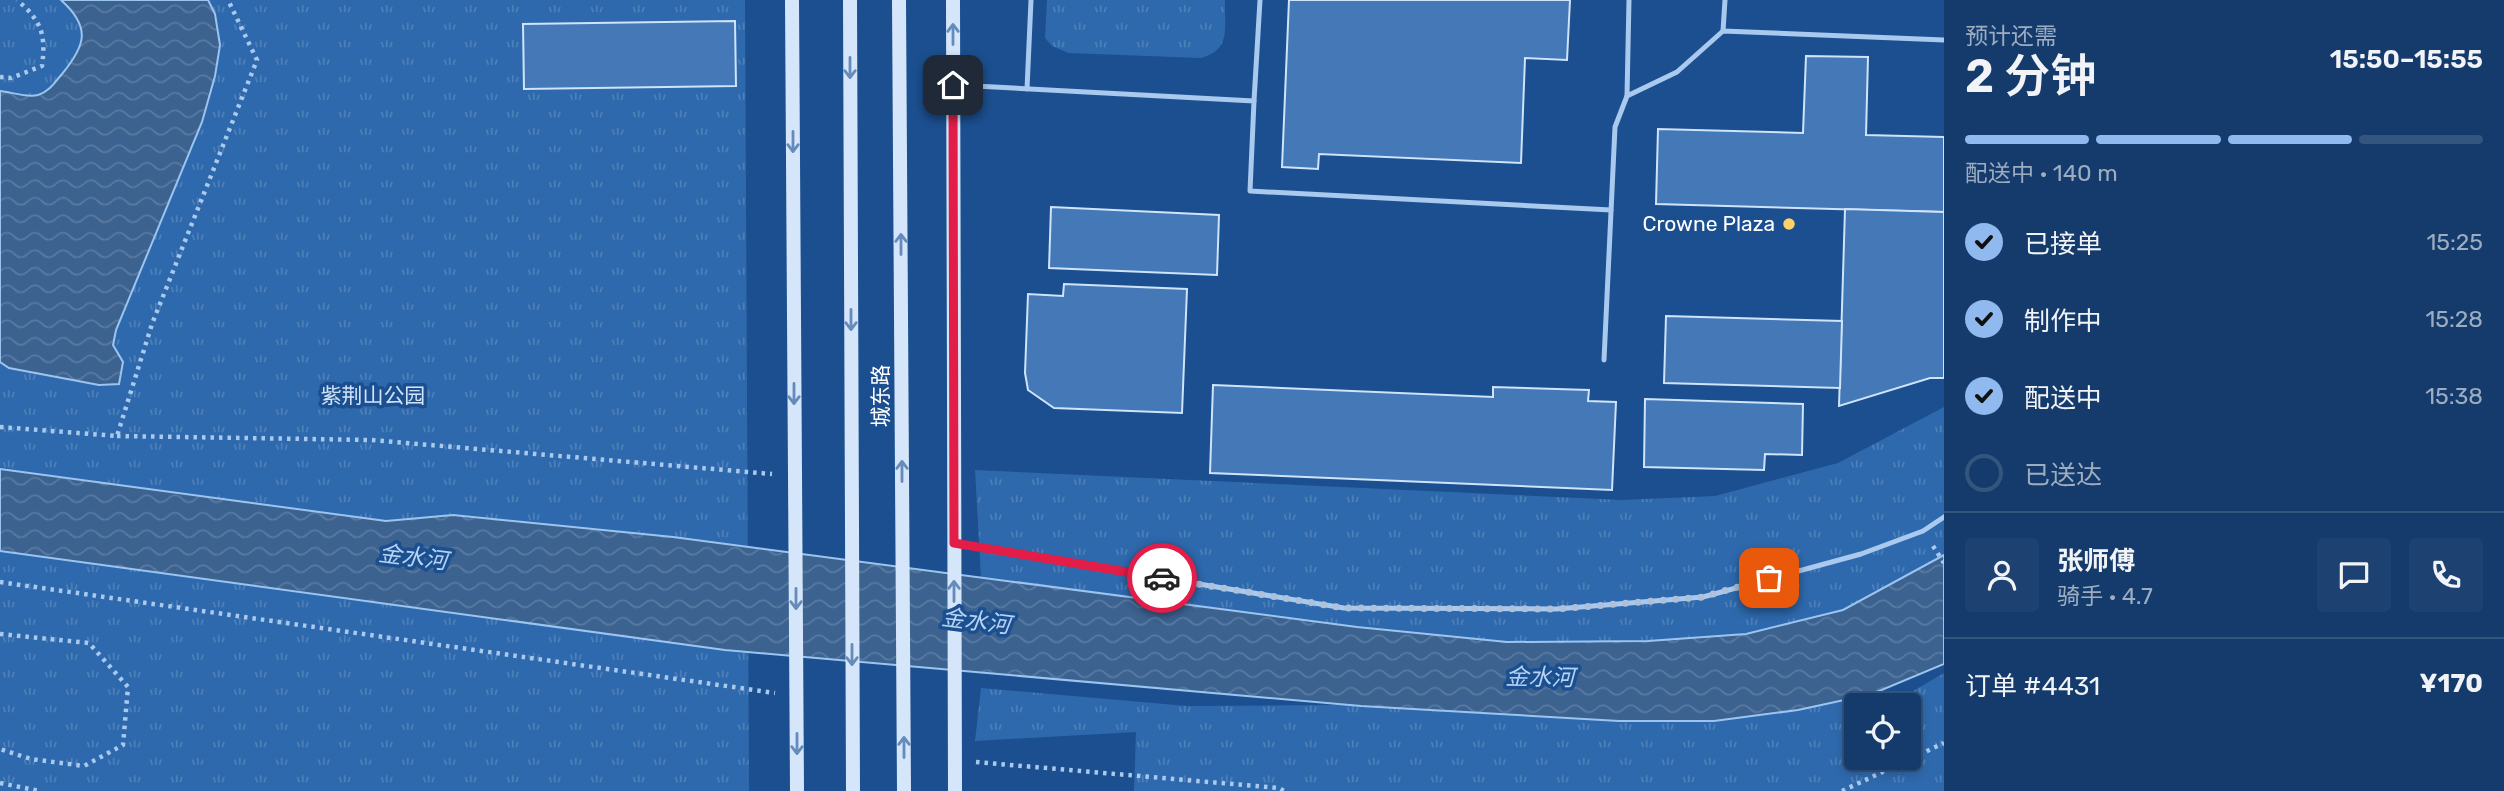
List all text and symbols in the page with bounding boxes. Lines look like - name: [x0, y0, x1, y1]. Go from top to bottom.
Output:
- text: 预计还需: [1965, 22, 2057, 50]
- one-way arrow: [946, 23, 960, 46]
- text: 15:50–15:55: [2330, 44, 2483, 75]
- text: 2 分钟: [1965, 49, 2096, 104]
- pin: [923, 55, 983, 115]
- one-way arrow: [843, 56, 857, 79]
- icon: home: [934, 66, 972, 104]
- one-way arrow: [786, 130, 800, 153]
- text: 配送中 · 140 m: [1965, 159, 2118, 187]
- place label: Crowne Plaza: [1643, 211, 1775, 236]
- marker: Crowne Plaza: [1781, 216, 1797, 232]
- icon: check: [1965, 223, 2003, 261]
- text: 15:25: [2426, 228, 2483, 256]
- text: 已接单: [2024, 229, 2102, 260]
- one-way arrow: [894, 232, 908, 255]
- icon: check: [1965, 300, 2003, 338]
- text: 15:28: [2425, 305, 2483, 333]
- text: 制作中: [2024, 306, 2102, 337]
- one-way arrow: [844, 308, 858, 331]
- street label: 城东路: [868, 365, 893, 428]
- icon: check: [1965, 377, 2003, 415]
- one-way arrow: [787, 382, 801, 405]
- text: 15:38: [2425, 382, 2483, 410]
- park label: 紫荆山公园: [321, 383, 426, 408]
- text: 配送中: [2024, 383, 2102, 414]
- one-way arrow: [896, 460, 909, 483]
- text: 已送达: [2024, 460, 2102, 491]
- button: person: [1965, 538, 2039, 612]
- button: chat: [2317, 538, 2391, 612]
- button: phone: [2409, 538, 2483, 612]
- water label: 金水河: [377, 539, 453, 576]
- courier: [1127, 543, 1197, 613]
- text: 张师傅: [2057, 546, 2135, 577]
- pin: [1739, 548, 1799, 608]
- icon: car: [1143, 559, 1181, 597]
- icon: bag: [1750, 559, 1788, 597]
- one-way arrow: [947, 580, 961, 603]
- text: 骑手 · 4.7: [2057, 582, 2153, 610]
- one-way arrow: [789, 588, 803, 611]
- water label: 金水河: [940, 603, 1016, 640]
- one-way arrow: [845, 643, 859, 666]
- water label: 金水河: [1505, 662, 1579, 692]
- text: ¥170: [2420, 668, 2483, 699]
- text: 订单 #4431: [1965, 671, 2100, 702]
- map controls: [1844, 693, 1921, 770]
- button: locate: [1844, 693, 1921, 770]
- one-way arrow: [790, 732, 804, 755]
- one-way arrow: [897, 736, 911, 759]

